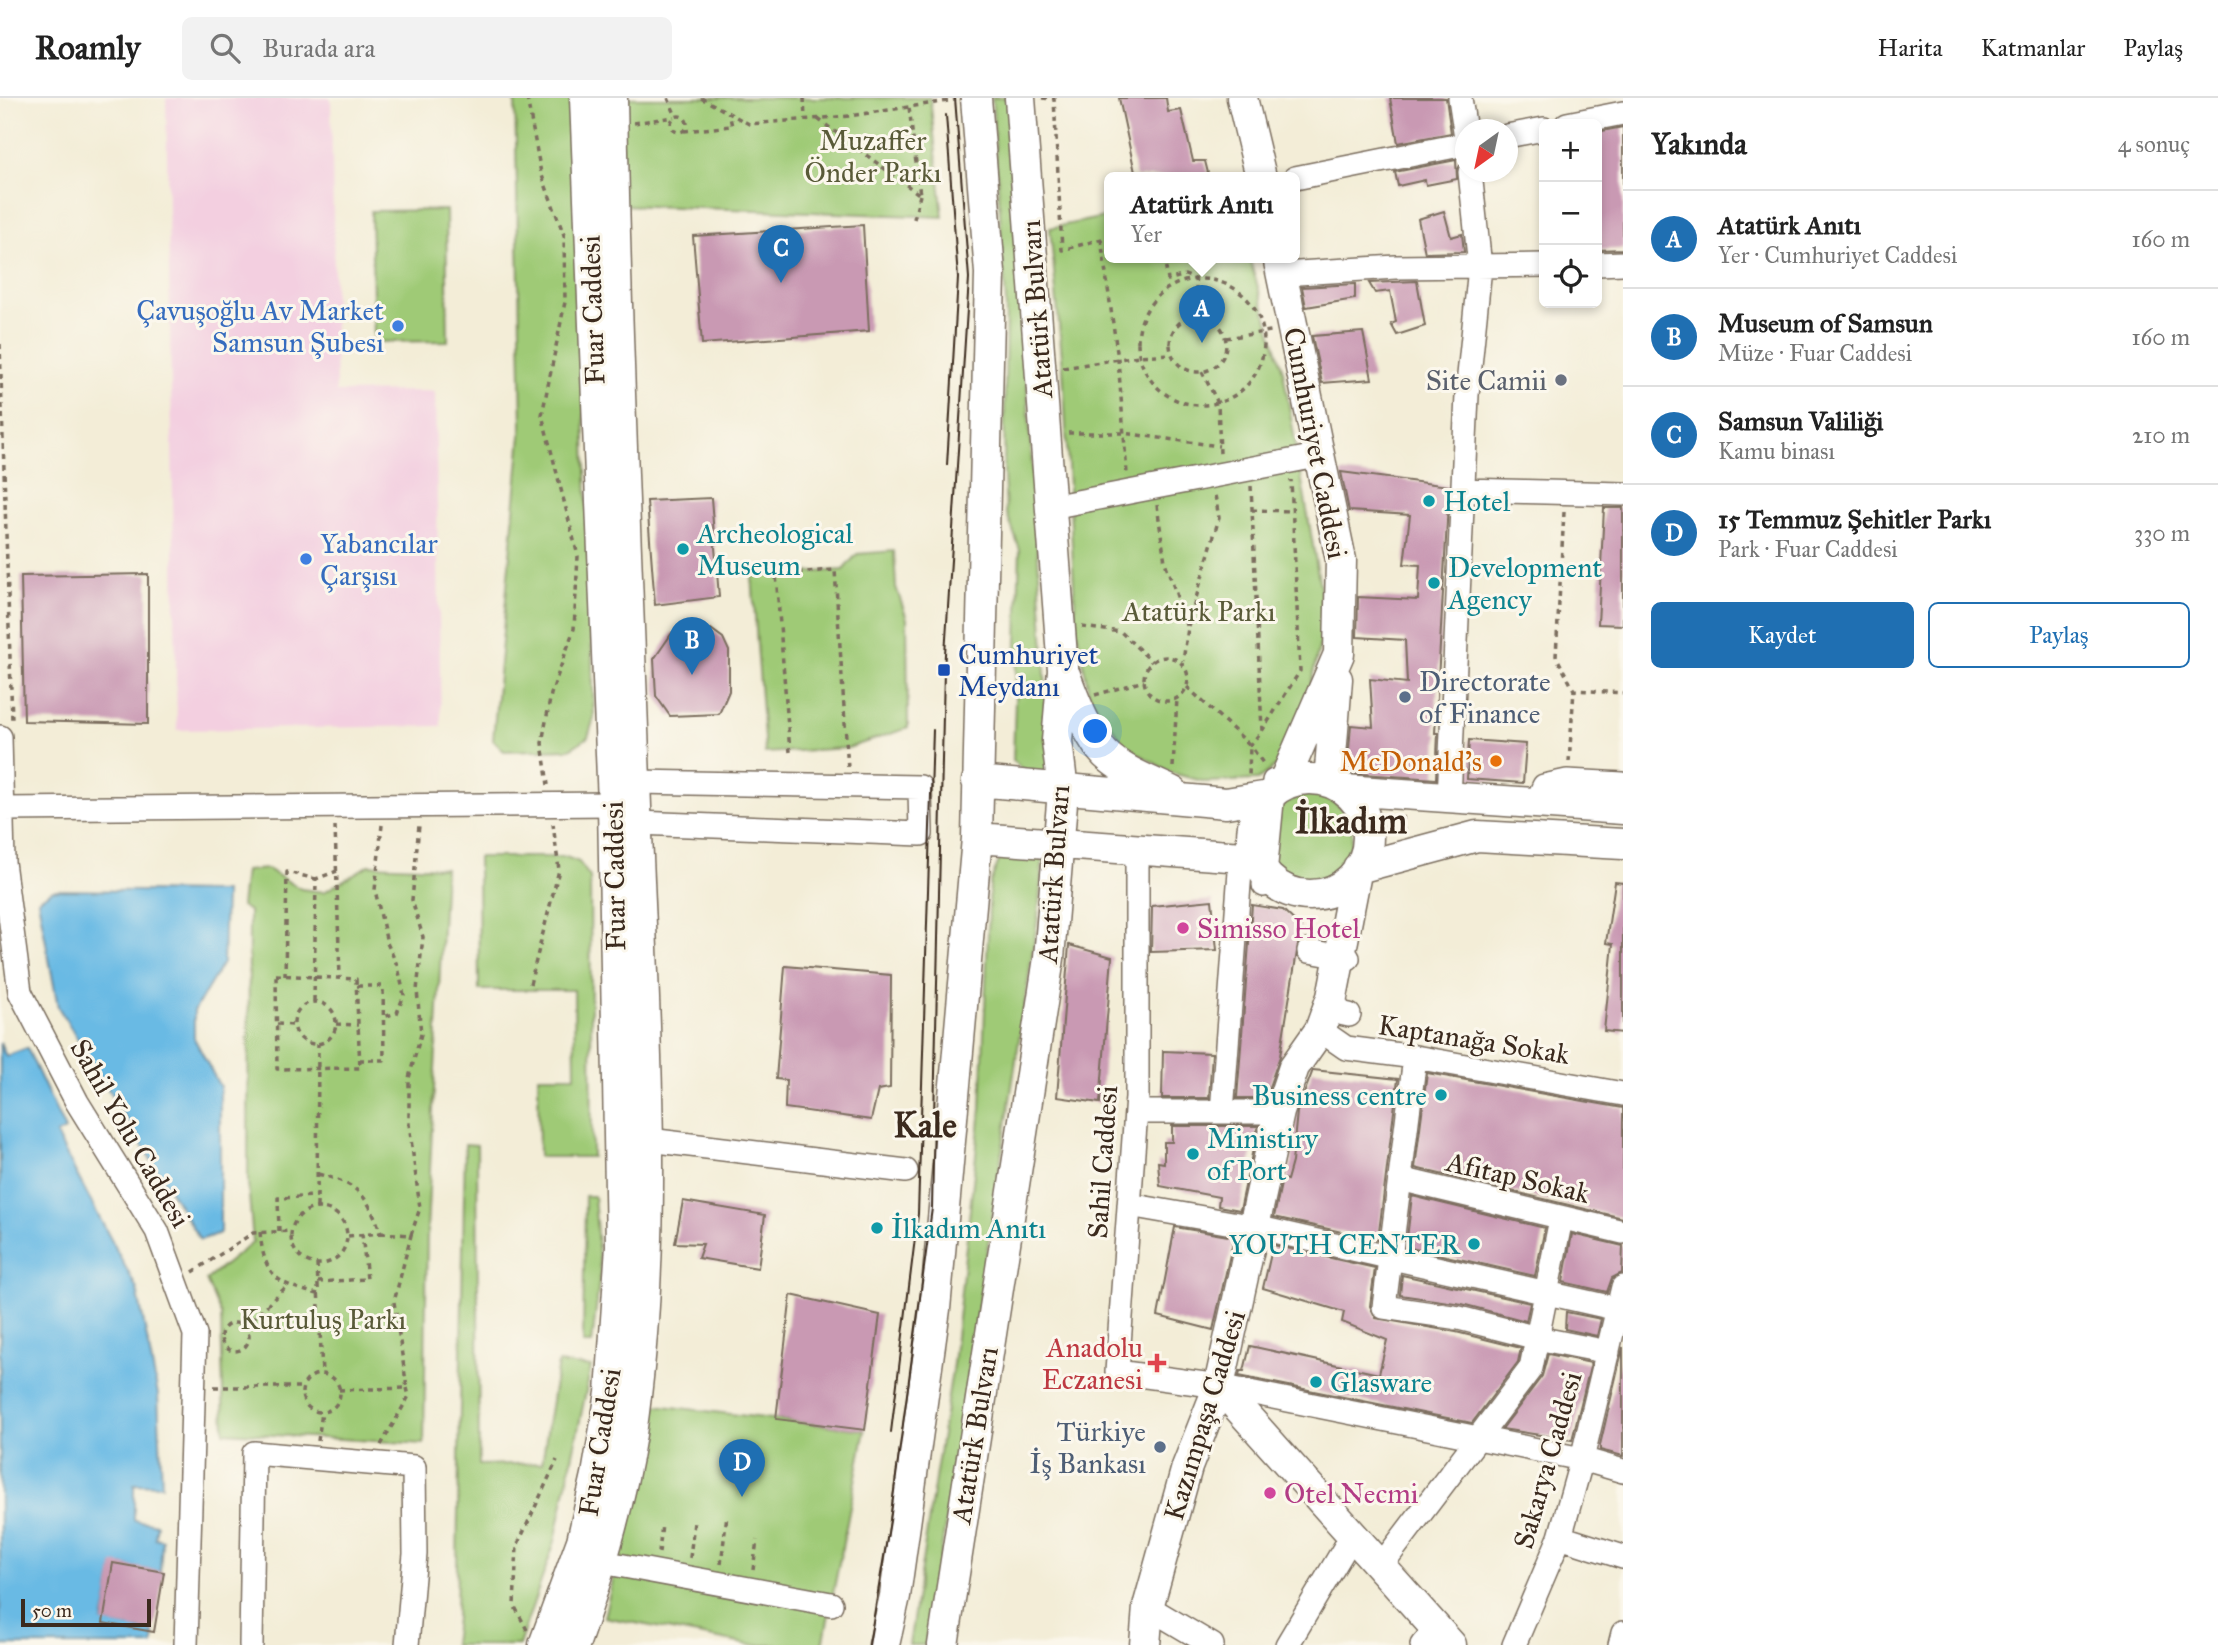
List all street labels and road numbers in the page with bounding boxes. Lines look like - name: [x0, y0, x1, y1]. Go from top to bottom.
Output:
- street label: Atatürk Bulvarı: [1013, 218, 1060, 400]
- street label: Fuar Caddesi: [572, 234, 613, 385]
- street label: Cumhuriyet Caddesi: [1276, 324, 1355, 562]
- street label: Atatürk Bulvarı: [1030, 783, 1077, 965]
- street label: Fuar Caddesi: [596, 800, 633, 951]
- street label: Kaptanağa Sokak: [1376, 1007, 1572, 1072]
- street label: Sahil Yolu Caddesi: [62, 1033, 199, 1234]
- street label: Sahil Caddesi: [1080, 1084, 1125, 1240]
- street label: Afitap Sokak: [1442, 1144, 1593, 1211]
- street label: Kazımpaşa Caddesi: [1156, 1305, 1253, 1525]
- street label: Atatürk Bulvarı: [943, 1344, 1006, 1527]
- street label: Fuar Caddesi: [570, 1365, 629, 1519]
- street label: Sakarya Caddesi: [1505, 1367, 1590, 1553]

